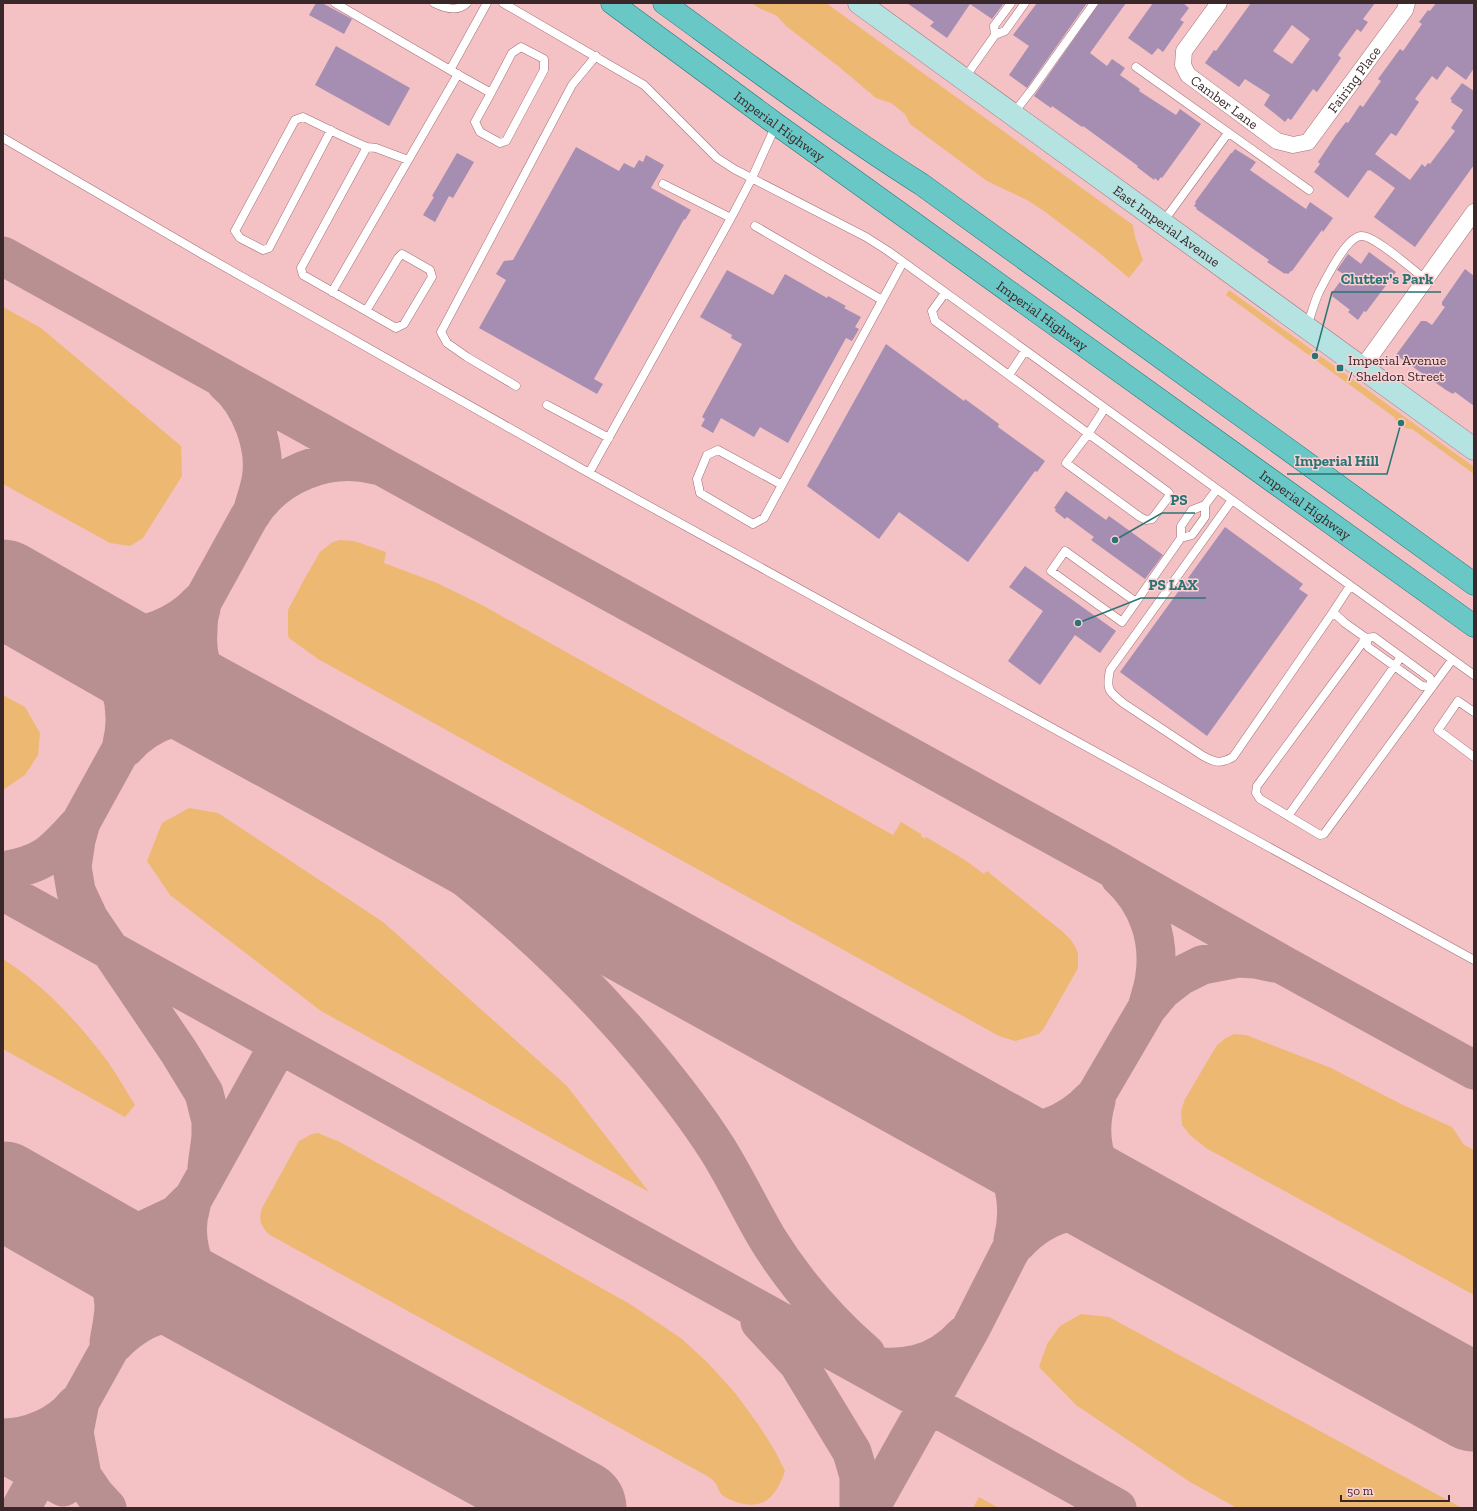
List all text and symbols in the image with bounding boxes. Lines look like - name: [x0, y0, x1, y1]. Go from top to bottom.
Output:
- street label: Fairing Place: [1324, 42, 1384, 116]
- street label: Camber Lane: [1187, 71, 1262, 133]
- street label: Imperial Highway: [731, 87, 829, 166]
- street label: East Imperial Avenue: [1110, 182, 1224, 271]
- callout: Clutter's Park: [1332, 265, 1441, 292]
- text: Clutter's Park: [1341, 270, 1434, 288]
- street label: Imperial Highway: [993, 277, 1092, 355]
- place label: Imperial Avenue / Sheldon Street: [1348, 352, 1447, 385]
- marker: Imperial Avenue / Sheldon Street: [1335, 363, 1345, 373]
- callout: Imperial Hill: [1287, 447, 1387, 474]
- text: Imperial Hill: [1295, 452, 1379, 470]
- street label: Imperial Highway: [1256, 466, 1355, 544]
- callout: PS: [1162, 486, 1195, 513]
- text: PS: [1170, 491, 1188, 509]
- callout: PS LAX: [1141, 571, 1206, 598]
- text: PS LAX: [1149, 576, 1197, 594]
- scale bar: [1341, 1477, 1449, 1503]
- text: 50 m: [1347, 1484, 1374, 1498]

